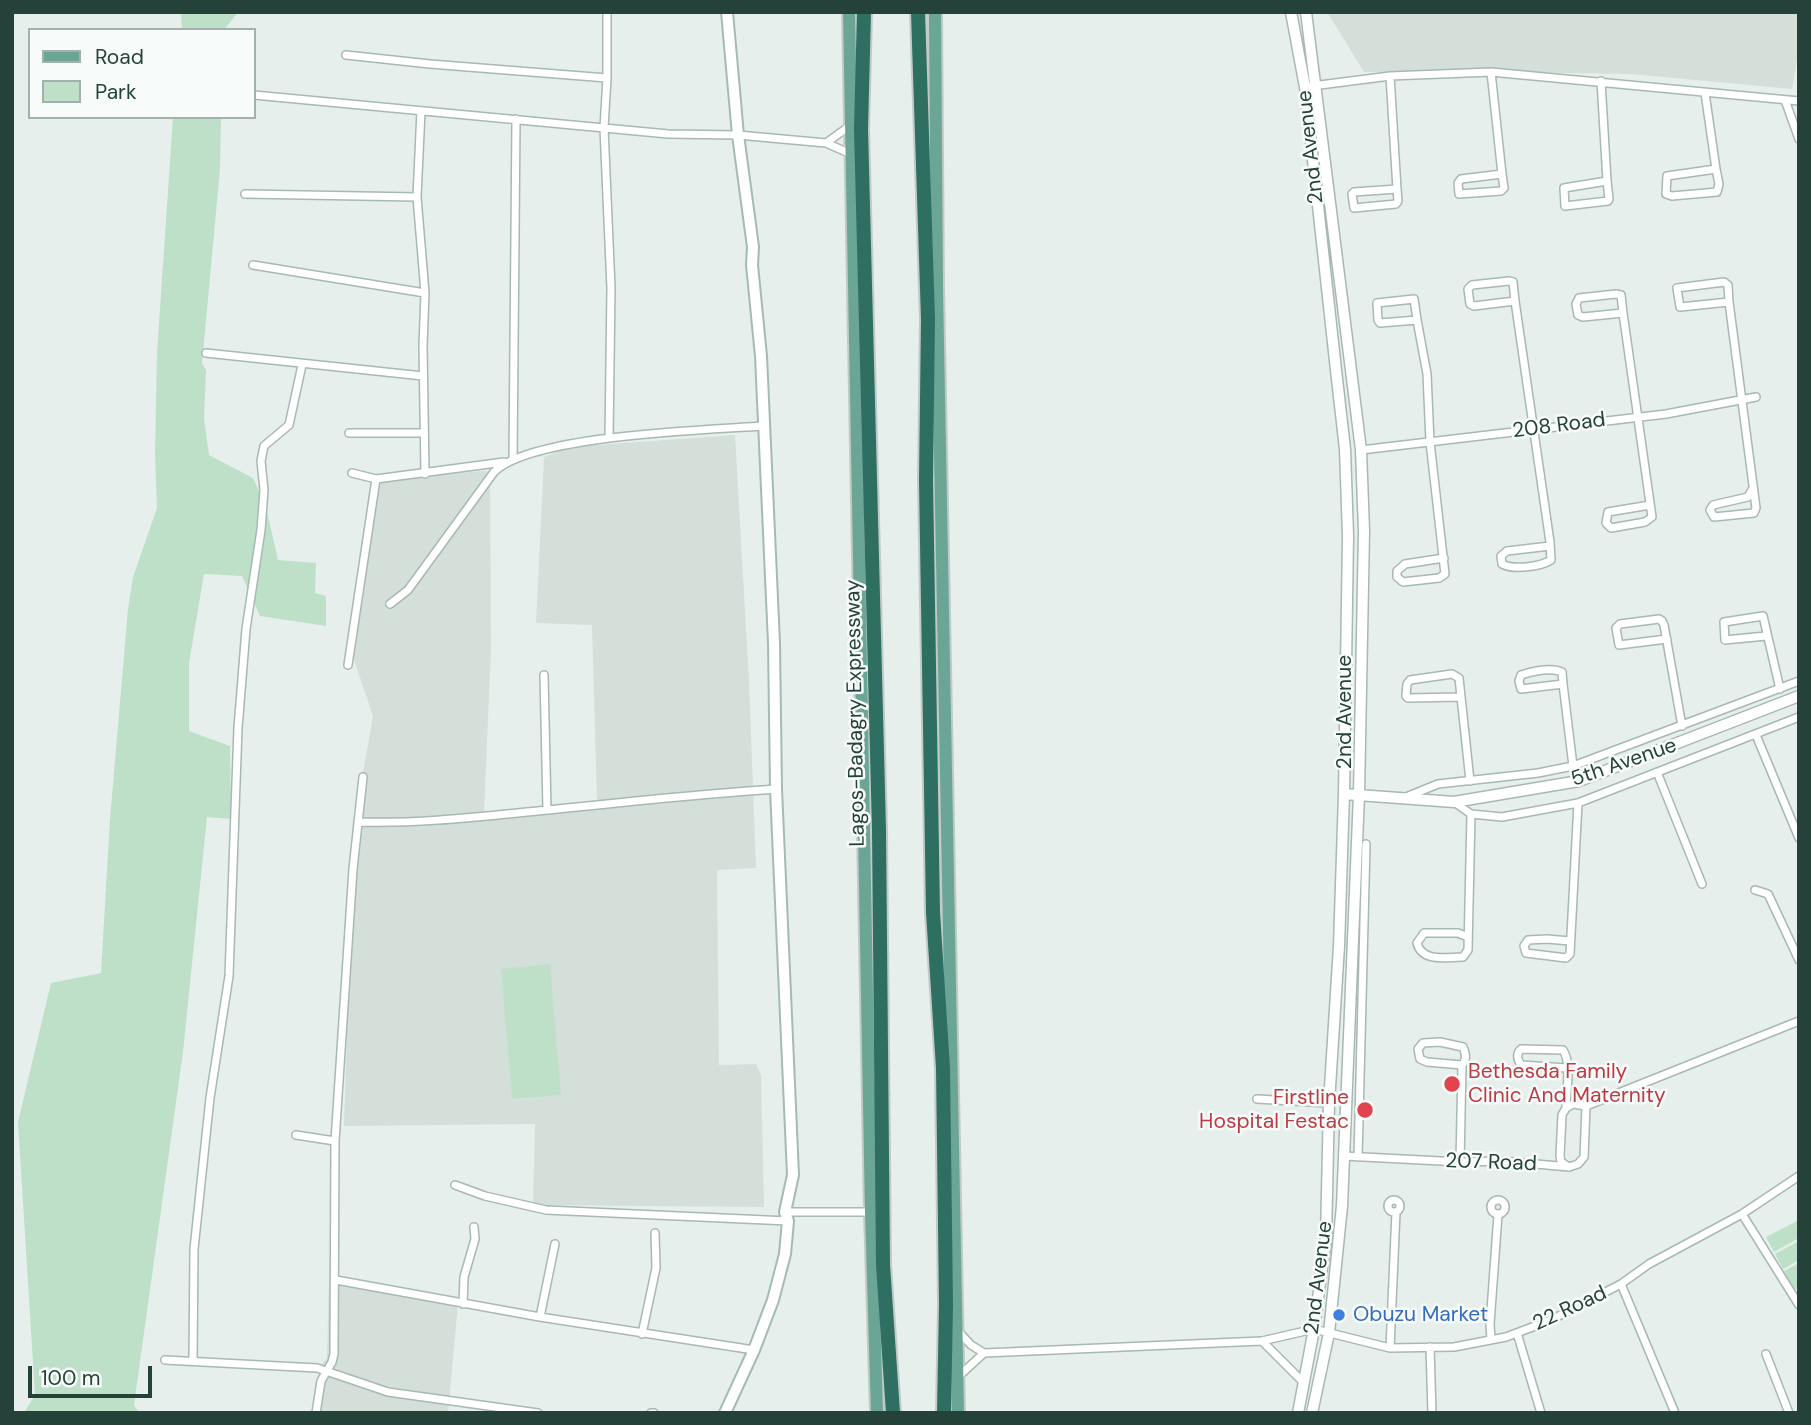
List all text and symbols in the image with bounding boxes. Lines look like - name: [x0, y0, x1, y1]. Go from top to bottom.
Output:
- legend: [28, 28, 256, 119]
- text: Road: [95, 43, 144, 71]
- text: Park: [95, 78, 136, 106]
- street label: 2nd Avenue: [1292, 89, 1330, 205]
- street label: 208 Road: [1511, 408, 1607, 444]
- street label: Lagos-Badagry Expressway: [841, 579, 871, 847]
- street label: 2nd Avenue: [1332, 655, 1358, 769]
- street label: 5th Avenue: [1568, 733, 1680, 793]
- place label: Bethesda Family Clinic And Maternity: [1468, 1059, 1666, 1109]
- marker: Bethesda Family Clinic And Maternity: [1442, 1074, 1462, 1094]
- place label: Firstline Hospital Festac: [1199, 1085, 1349, 1135]
- marker: Firstline Hospital Festac: [1355, 1100, 1375, 1120]
- street label: 207 Road: [1445, 1149, 1537, 1177]
- street label: 2nd Avenue: [1300, 1220, 1338, 1336]
- street label: 22 Road: [1529, 1281, 1611, 1337]
- place label: Obuzu Market: [1353, 1302, 1488, 1328]
- marker: Obuzu Market: [1331, 1307, 1347, 1323]
- scale bar: [32, 1352, 156, 1396]
- text: 100 m: [41, 1364, 101, 1392]

